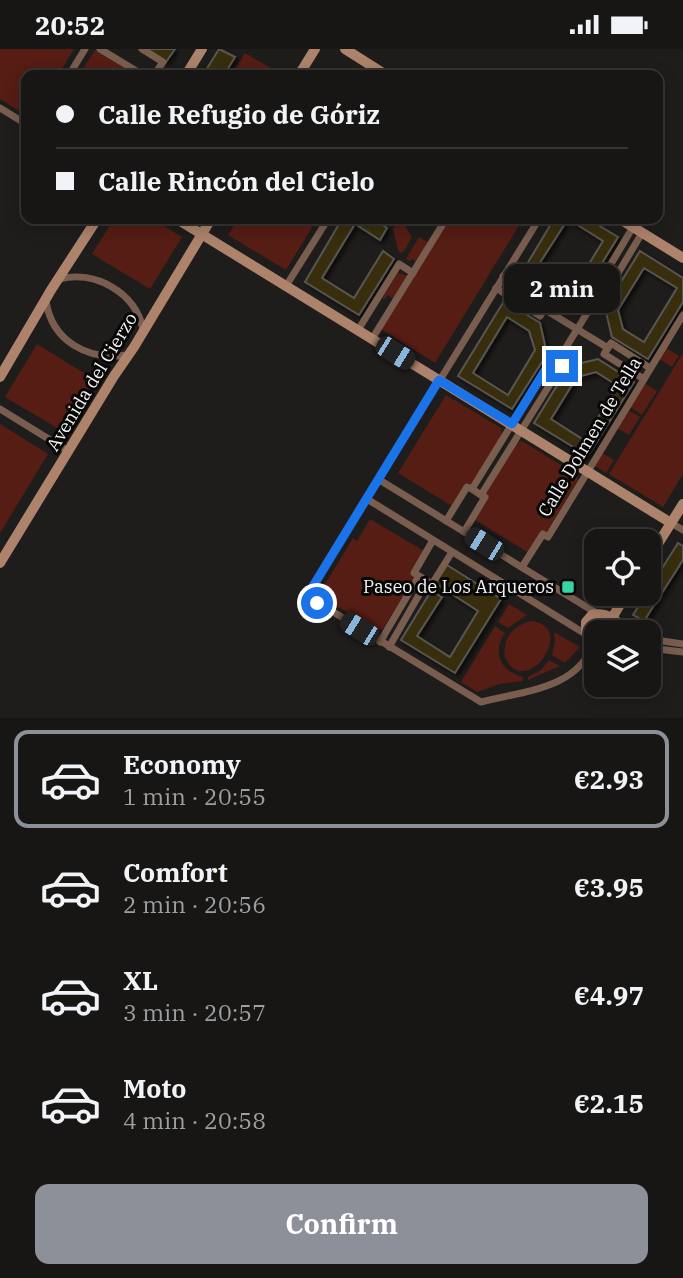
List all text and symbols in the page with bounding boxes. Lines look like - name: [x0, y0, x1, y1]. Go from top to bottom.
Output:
- text: 20:52: [35, 8, 105, 42]
- text: Calle Refugio de Góriz: [98, 97, 380, 131]
- text: Calle Rincón del Cielo: [98, 164, 375, 198]
- callout: 2 min: [504, 265, 620, 313]
- text: 2 min: [530, 273, 594, 303]
- street label: Avenida del Cierzo: [41, 308, 142, 455]
- car: [372, 333, 419, 373]
- route end: [546, 350, 578, 382]
- street label: Calle Dolmen de Tella: [533, 352, 647, 521]
- car: [461, 524, 508, 564]
- map controls: [584, 529, 661, 697]
- button: locate: [584, 529, 661, 606]
- place label: Paseo de Los Arqueros: [363, 575, 554, 598]
- marker: Paseo de Los Arqueros: [560, 579, 576, 595]
- route start: [301, 587, 333, 619]
- car: [336, 609, 383, 649]
- button: layers: [584, 620, 661, 697]
- text: Economy: [123, 747, 241, 781]
- icon: car: [39, 748, 102, 811]
- text: €2.93: [574, 762, 644, 796]
- text: 1 min · 20:55: [123, 781, 266, 811]
- text: Comfort: [123, 855, 228, 889]
- icon: car: [39, 856, 102, 919]
- text: €3.95: [574, 870, 644, 904]
- text: 2 min · 20:56: [123, 889, 266, 919]
- text: XL: [123, 963, 158, 997]
- icon: car: [39, 964, 102, 1027]
- text: €4.97: [574, 978, 644, 1012]
- text: 3 min · 20:57: [123, 997, 266, 1027]
- text: Moto: [123, 1071, 186, 1105]
- icon: car: [39, 1072, 102, 1135]
- text: €2.15: [574, 1086, 644, 1120]
- text: 4 min · 20:58: [123, 1105, 266, 1135]
- button: Confirm: [35, 1184, 648, 1264]

